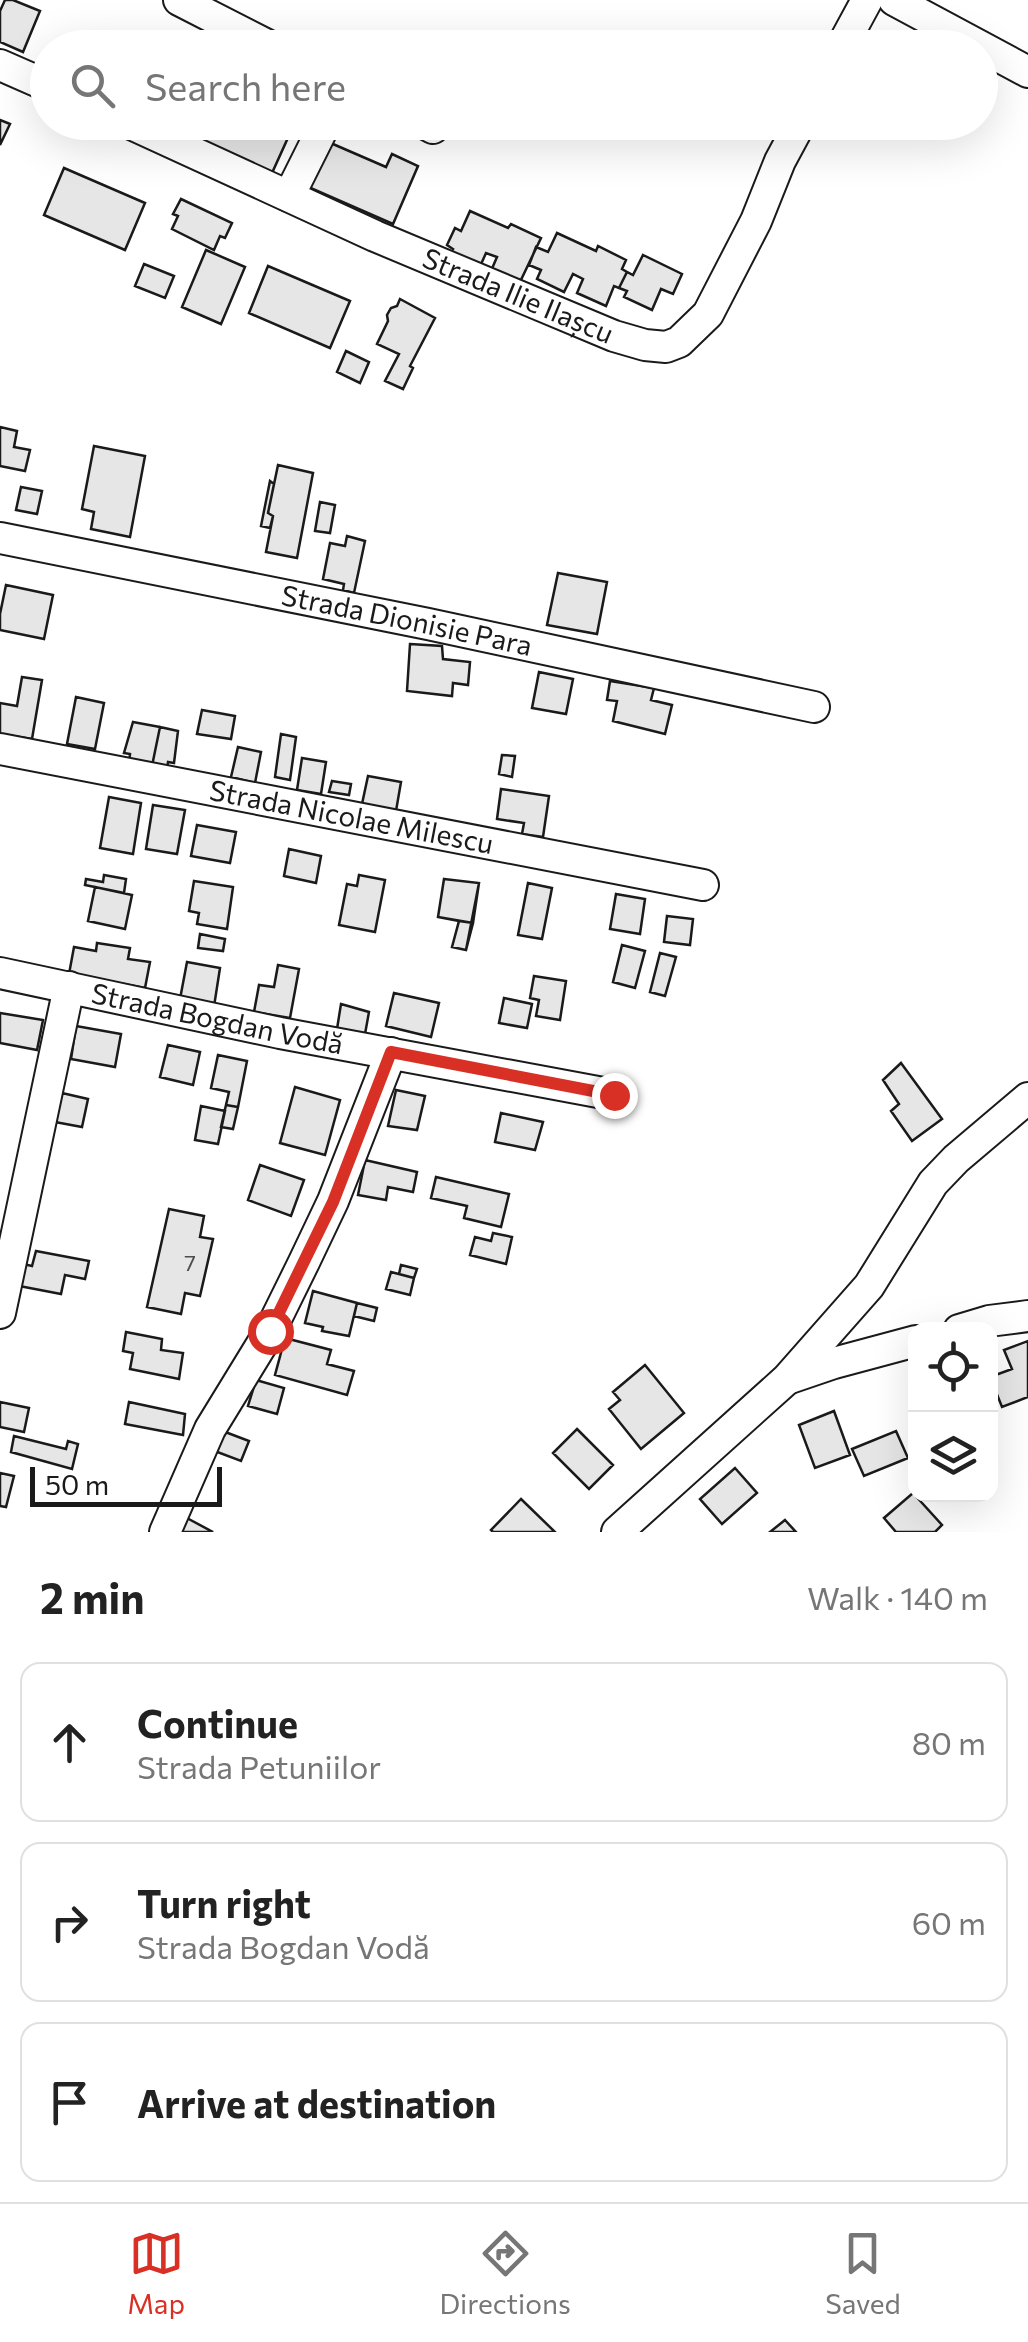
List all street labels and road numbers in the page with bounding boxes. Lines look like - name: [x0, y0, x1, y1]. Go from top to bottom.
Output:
- street label: Strada Ilie Ilașcu: [418, 240, 619, 350]
- street label: Strada Dionisie Para: [279, 577, 535, 662]
- street label: Strada Nicolae Milescu: [207, 772, 496, 860]
- street label: Strada Bogdan Vodă: [88, 975, 346, 1060]

